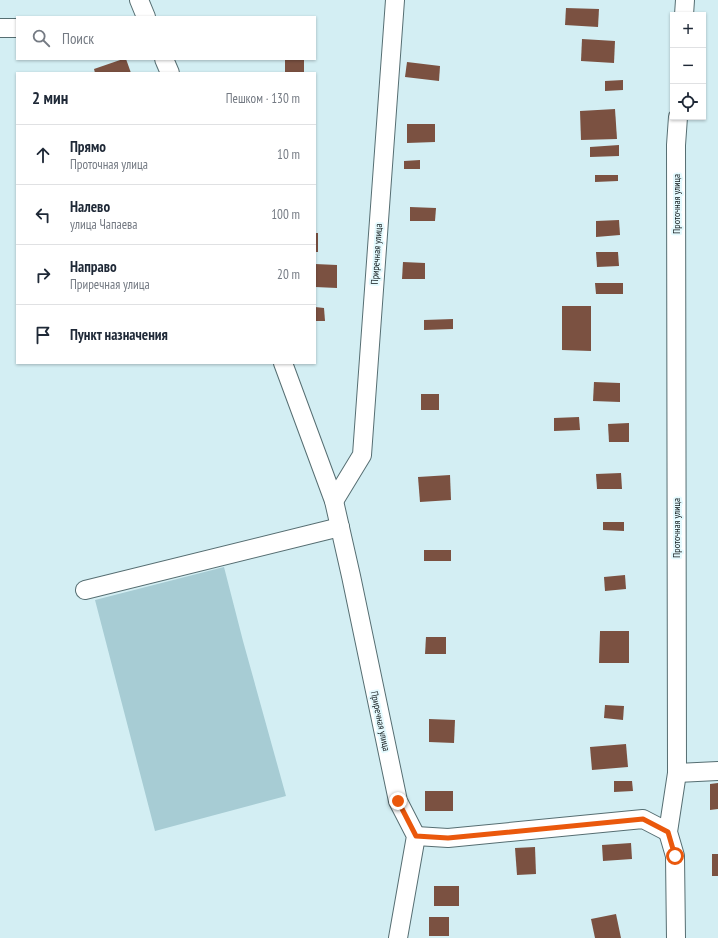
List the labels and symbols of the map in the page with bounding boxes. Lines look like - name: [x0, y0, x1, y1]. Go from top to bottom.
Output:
- street label: Проточная улица: [670, 174, 683, 234]
- street label: Приречная улица: [368, 223, 385, 285]
- street label: Проточная улица: [670, 498, 683, 558]
- street label: Приречная улица: [368, 690, 393, 752]
- route end: [389, 792, 407, 810]
- route start: [666, 847, 684, 865]

